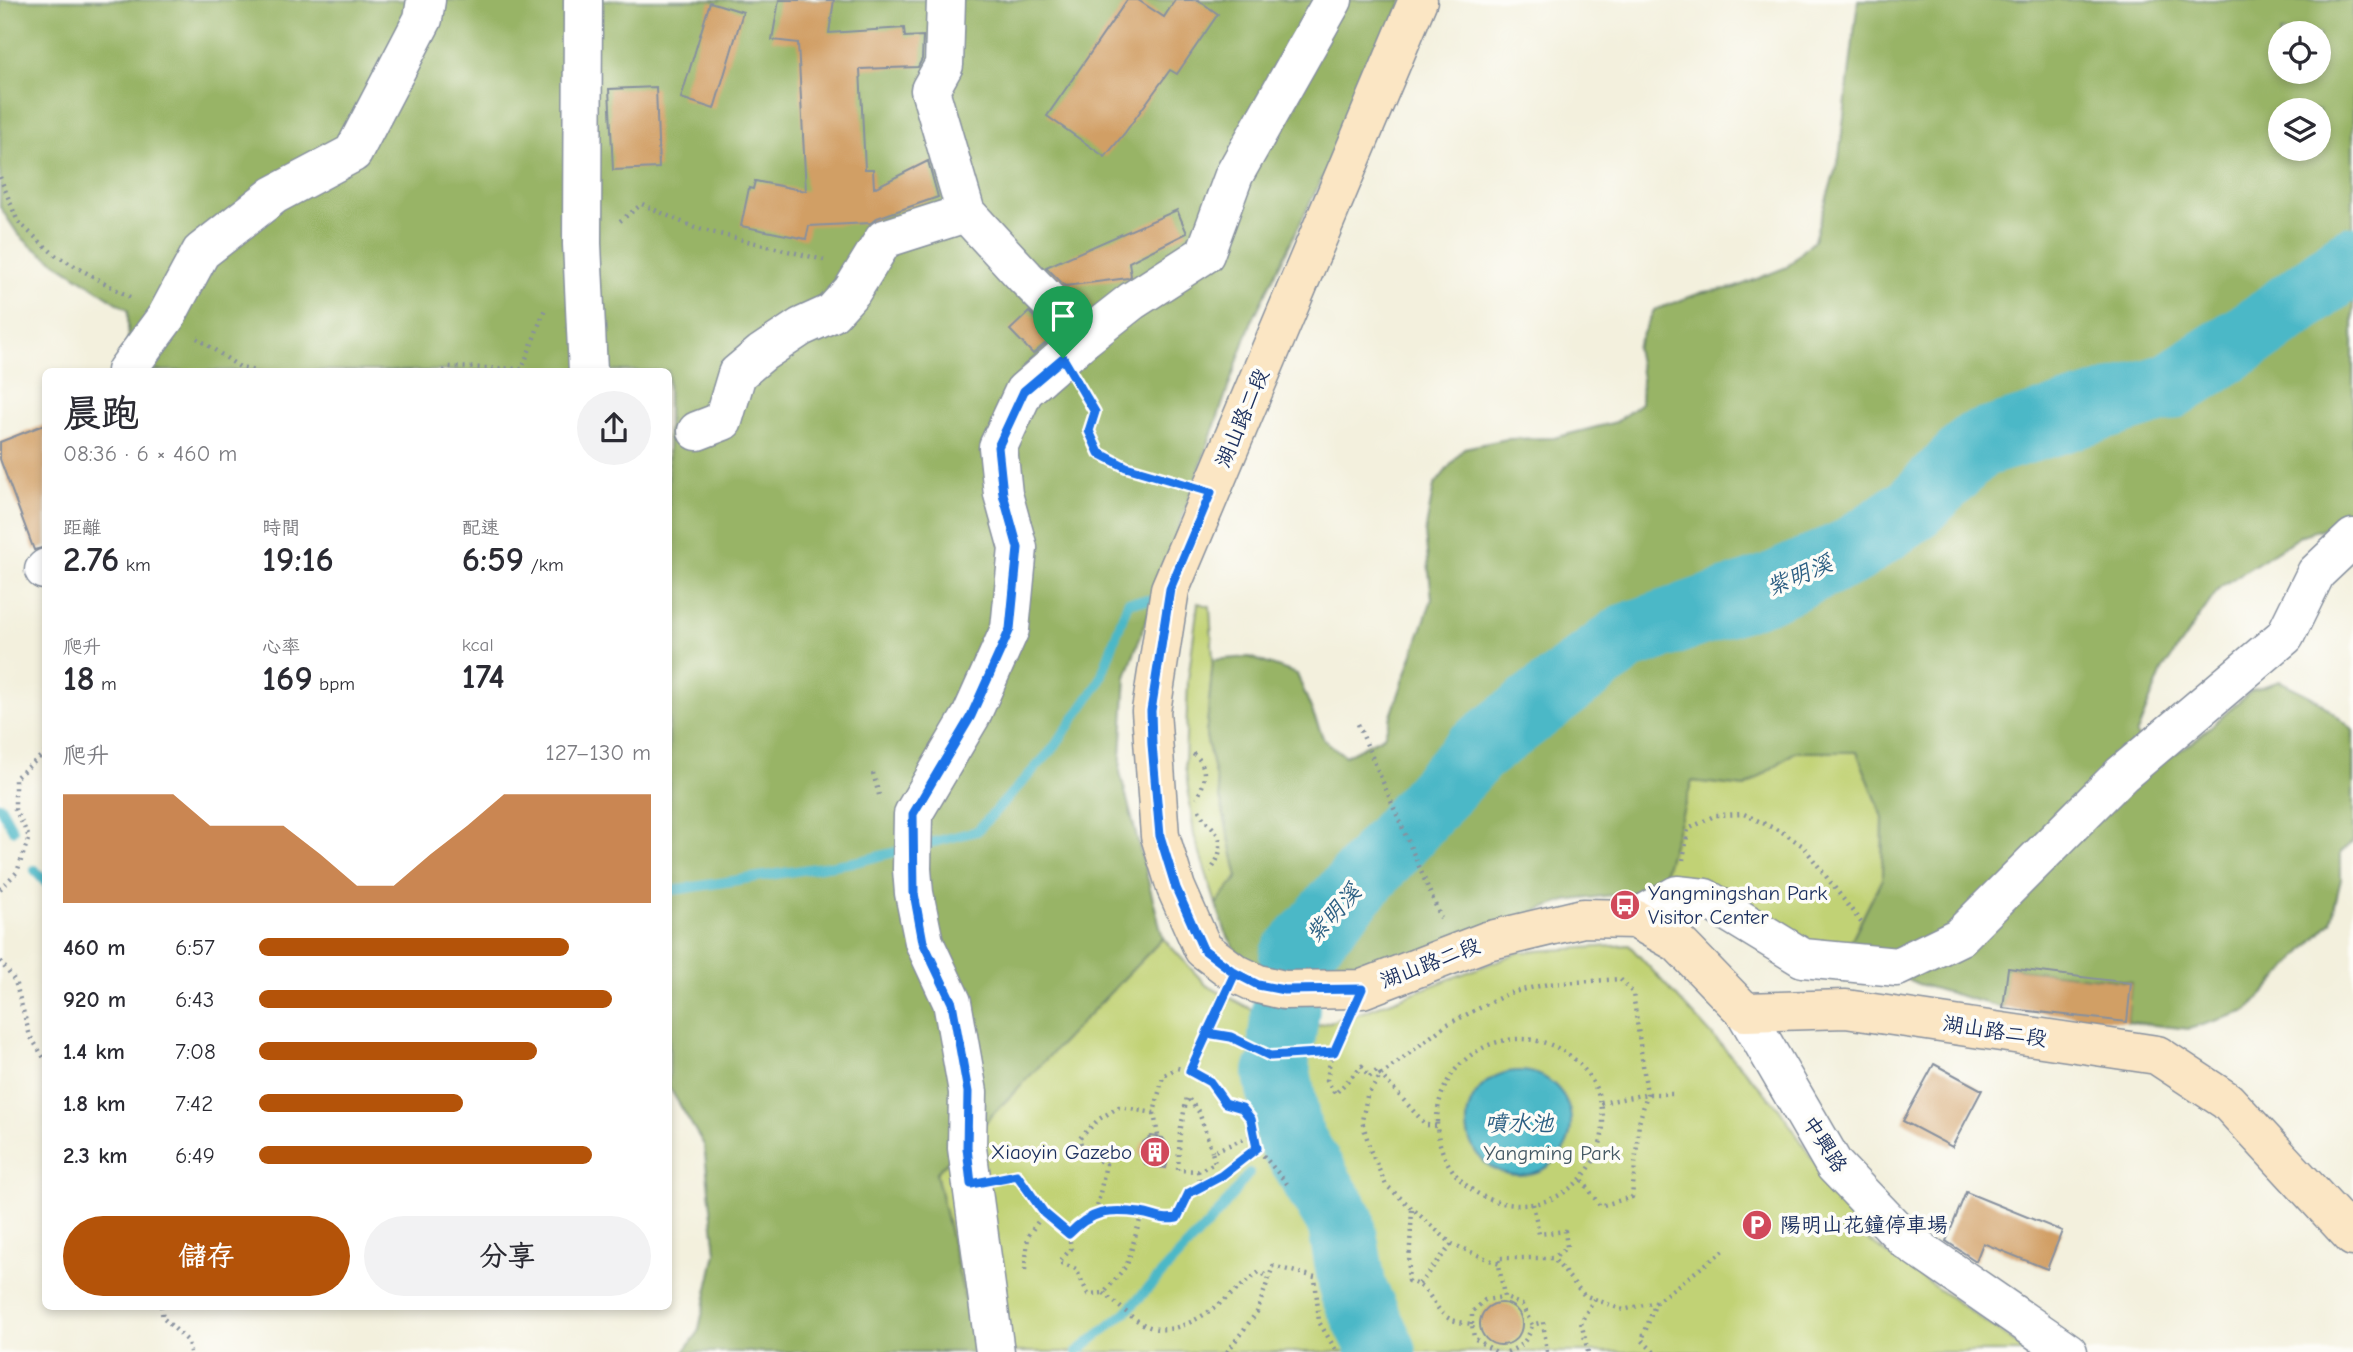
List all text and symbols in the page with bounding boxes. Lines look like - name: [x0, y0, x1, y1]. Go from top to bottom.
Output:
- map controls: [2268, 21, 2331, 161]
- button: locate: [2268, 21, 2331, 84]
- button: layers: [2268, 98, 2331, 161]
- pin: [1033, 286, 1093, 358]
- icon: arrive: [1044, 297, 1082, 335]
- street label: 湖山路二段: [1210, 365, 1274, 471]
- button: share: [577, 391, 651, 465]
- text: 晨跑: [63, 392, 139, 436]
- text: 08:36 · 6 × 460 m: [63, 440, 237, 467]
- text: 距離: [63, 517, 101, 539]
- text: 時間: [262, 517, 300, 539]
- text: 配速: [462, 517, 500, 539]
- text: 2.76: [63, 539, 119, 580]
- text: 19:16: [262, 539, 334, 580]
- text: 6:59: [462, 539, 524, 580]
- water label: 紫明溪: [1762, 549, 1838, 601]
- text: km: [119, 554, 151, 576]
- text: /km: [524, 554, 564, 576]
- text: kcal: [462, 634, 494, 656]
- text: 爬升: [63, 636, 101, 658]
- text: 心率: [262, 636, 300, 658]
- text: 174: [462, 656, 505, 697]
- text: 18: [63, 658, 95, 699]
- text: 169: [262, 658, 313, 699]
- text: m: [95, 673, 117, 695]
- text: bpm: [313, 673, 355, 695]
- text: 127–130 m: [546, 739, 651, 766]
- text: 爬升: [63, 742, 109, 769]
- water label: 紫明溪: [1300, 877, 1368, 948]
- place label: Yangmingshan Park Visitor Center: [1648, 881, 1827, 929]
- bus stop icon: Yangmingshan Park Visitor Center: [1608, 888, 1642, 922]
- street label: 湖山路二段: [1377, 933, 1483, 993]
- text: 460 m: [63, 934, 125, 961]
- text: 6:57: [175, 934, 215, 961]
- text: 920 m: [63, 986, 126, 1013]
- text: 6:43: [175, 986, 214, 1013]
- street label: 湖山路二段: [1941, 1011, 2049, 1051]
- text: 1.4 km: [63, 1038, 125, 1065]
- text: 7:08: [175, 1038, 216, 1065]
- text: 1.8 km: [63, 1090, 126, 1117]
- text: 7:42: [175, 1090, 213, 1117]
- water label: 噴水池: [1485, 1110, 1555, 1137]
- street label: 中興路: [1798, 1111, 1852, 1177]
- building icon: Xiaoyin Gazebo: [1138, 1135, 1172, 1169]
- place label: Xiaoyin Gazebo: [991, 1140, 1132, 1164]
- park label: Yangming Park: [1484, 1141, 1620, 1165]
- text: 2.3 km: [63, 1142, 128, 1169]
- text: 6:49: [175, 1142, 215, 1169]
- parking icon: 陽明山花鐘停車場: [1740, 1208, 1774, 1242]
- place label: 陽明山花鐘停車場: [1780, 1213, 1948, 1237]
- button: 儲存: [63, 1216, 350, 1296]
- button: 分享: [364, 1216, 651, 1296]

